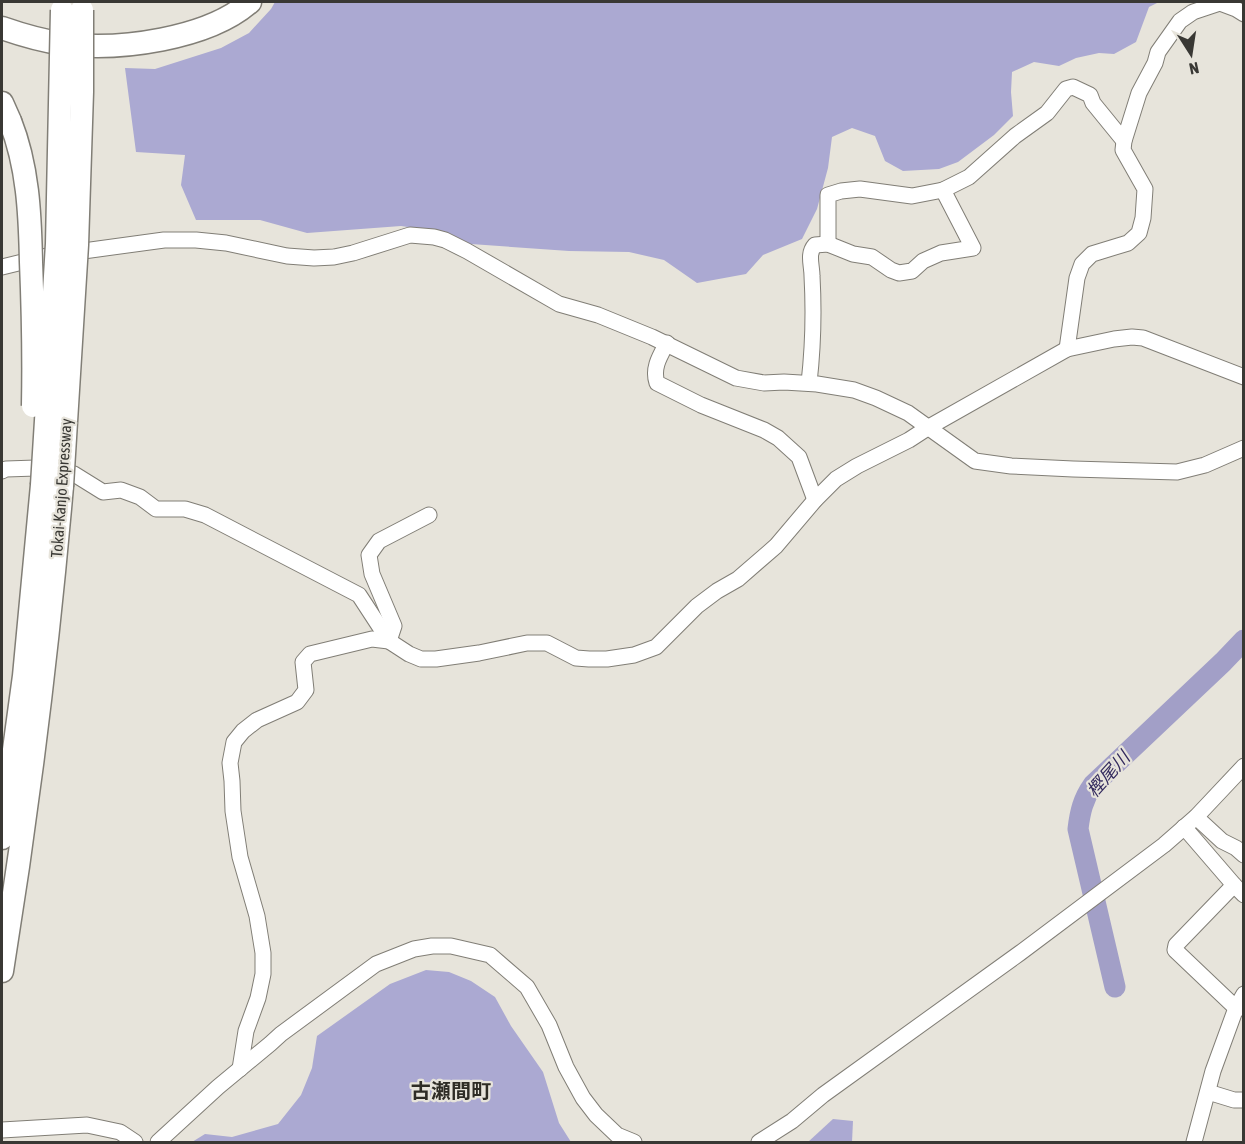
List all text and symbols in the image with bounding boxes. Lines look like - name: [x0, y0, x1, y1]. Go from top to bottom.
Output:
- north arrow: [1161, 24, 1221, 84]
- text: N: [1188, 59, 1201, 78]
- street label: Tokai-Kanjo Expressway: [47, 417, 76, 558]
- water label: 樫尾川: [1082, 745, 1135, 801]
- district label: 古瀬間町: [411, 1079, 491, 1102]

